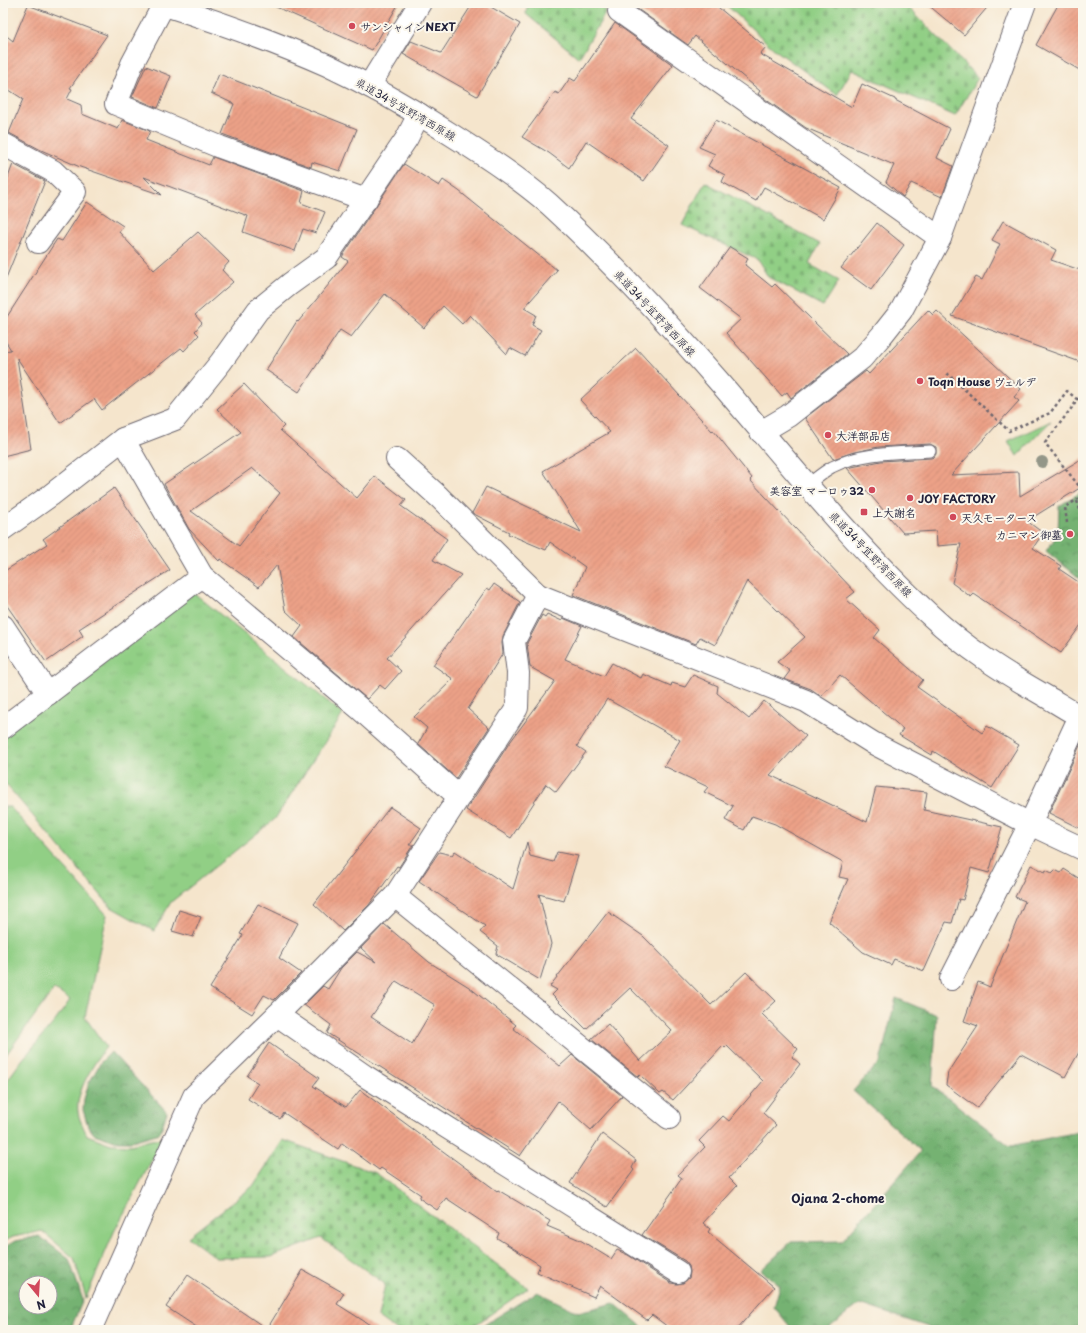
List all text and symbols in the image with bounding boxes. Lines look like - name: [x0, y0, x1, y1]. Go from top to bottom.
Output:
- place label: サンシャインNEXT: [360, 18, 456, 35]
- marker: サンシャインNEXT: [347, 21, 357, 31]
- street label: 県道34号宜野湾西原線: [353, 73, 459, 145]
- street label: 県道34号宜野湾西原線: [610, 266, 700, 360]
- place label: Toqn House ヴェルデ: [928, 373, 1037, 390]
- marker: Toqn House ヴェルデ: [915, 376, 925, 386]
- place label: 大洋部品店: [836, 427, 891, 444]
- marker: 大洋部品店: [823, 430, 833, 440]
- place label: 美容室 マーロゥ32: [769, 482, 864, 499]
- marker: 美容室 マーロゥ32: [867, 485, 877, 495]
- place label: JOY FACTORY: [918, 490, 996, 507]
- marker: JOY FACTORY: [905, 493, 915, 503]
- place label: 上大謝名: [872, 504, 916, 521]
- street label: 県道34号宜野湾西原線: [825, 507, 917, 601]
- marker: 上大謝名: [859, 507, 869, 517]
- place label: 天久モータース: [961, 509, 1037, 526]
- marker: 天久モータース: [948, 512, 958, 522]
- place label: カニマン御墓: [996, 526, 1062, 543]
- marker: カニマン御墓: [1065, 529, 1075, 539]
- district label: Ojana 2-chome: [791, 1189, 885, 1207]
- north arrow: [18, 1275, 58, 1315]
- text: N: [34, 1296, 48, 1315]

